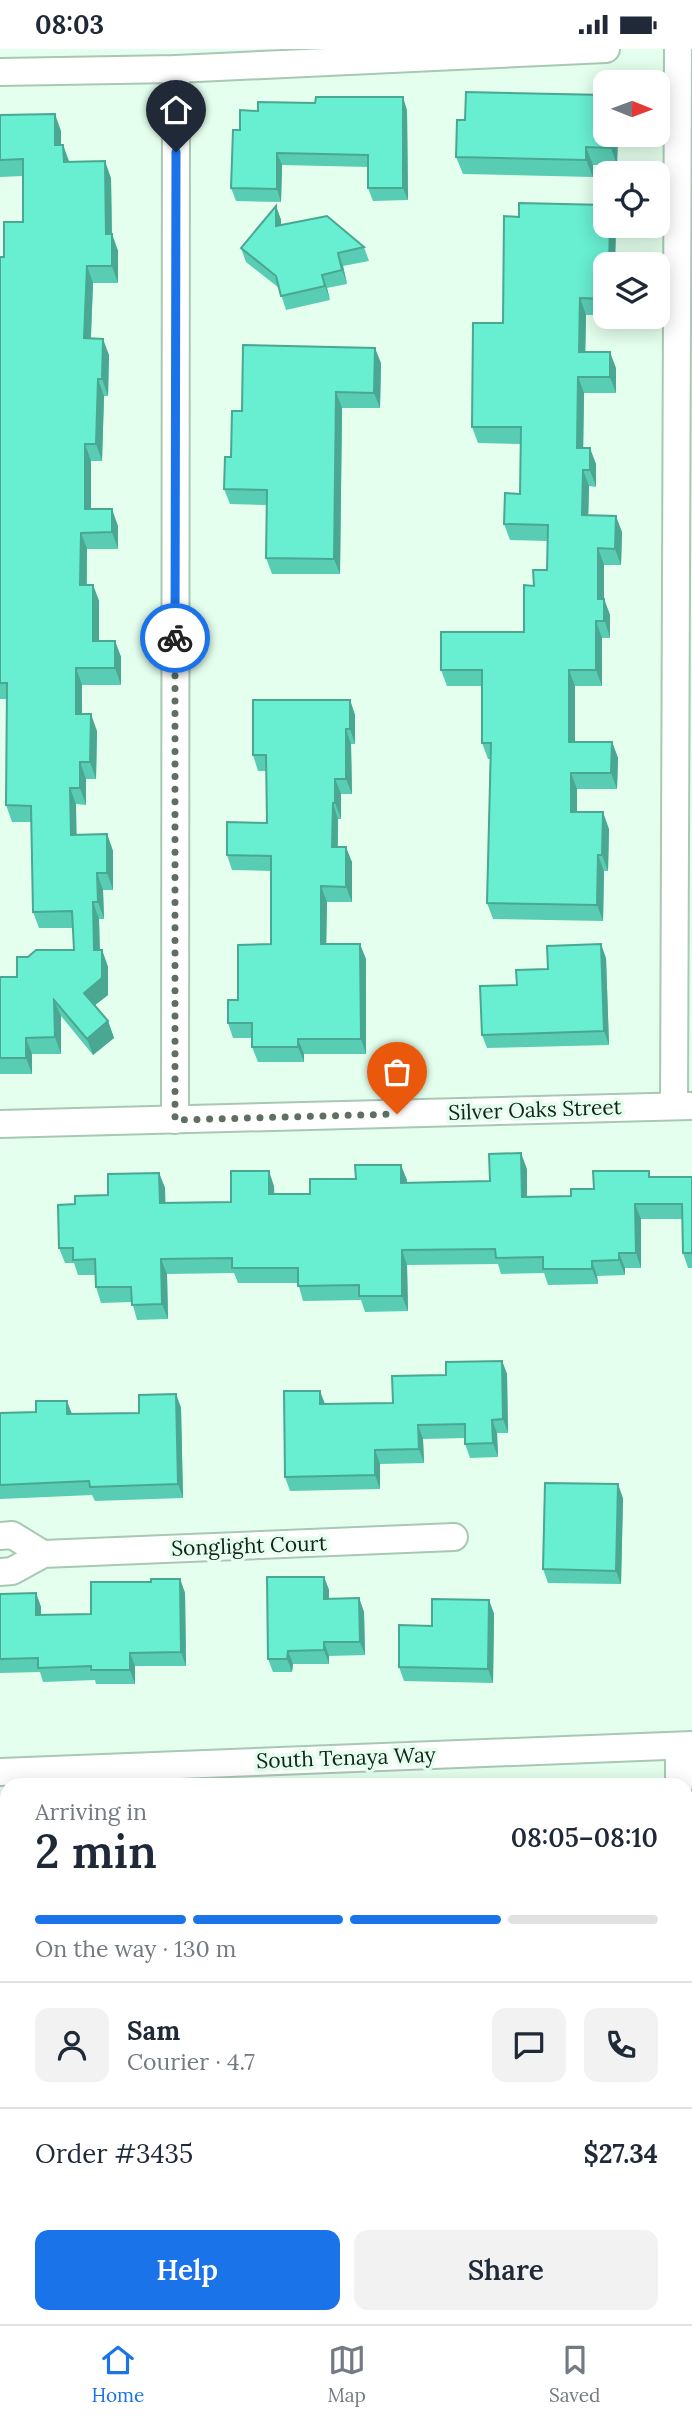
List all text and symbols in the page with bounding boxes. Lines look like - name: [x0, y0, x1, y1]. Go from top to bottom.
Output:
- text: 08:03: [35, 8, 104, 41]
- north arrow: [593, 70, 670, 147]
- map controls: [593, 70, 670, 329]
- pin: [146, 80, 206, 152]
- icon: home: [157, 91, 195, 129]
- button: locate: [593, 161, 670, 238]
- button: layers: [593, 252, 670, 329]
- courier: [140, 603, 210, 673]
- icon: bike: [156, 619, 194, 657]
- pin: [367, 1042, 427, 1114]
- icon: bag: [378, 1053, 416, 1091]
- street label: Silver Oaks Street: [448, 1093, 623, 1126]
- street label: Songlight Court: [171, 1529, 328, 1562]
- street label: South Tenaya Way: [256, 1741, 436, 1774]
- text: Arriving in: [35, 1797, 147, 1826]
- text: 08:05–08:10: [511, 1821, 658, 1854]
- text: 2 min: [35, 1822, 157, 1881]
- text: On the way · 130 m: [35, 1934, 236, 1963]
- button: person: [35, 2008, 109, 2082]
- button: chat: [492, 2008, 566, 2082]
- button: phone: [584, 2008, 658, 2082]
- text: Sam: [127, 2014, 180, 2047]
- text: Courier · 4.7: [127, 2047, 255, 2076]
- text: Order #3435: [35, 2137, 193, 2170]
- text: $27.34: [583, 2137, 658, 2170]
- button: Help: [35, 2230, 340, 2310]
- button: Share: [354, 2230, 658, 2310]
- tab: Home: [92, 2341, 144, 2407]
- tab: Map: [327, 2341, 366, 2407]
- tab: Saved: [549, 2341, 600, 2407]

